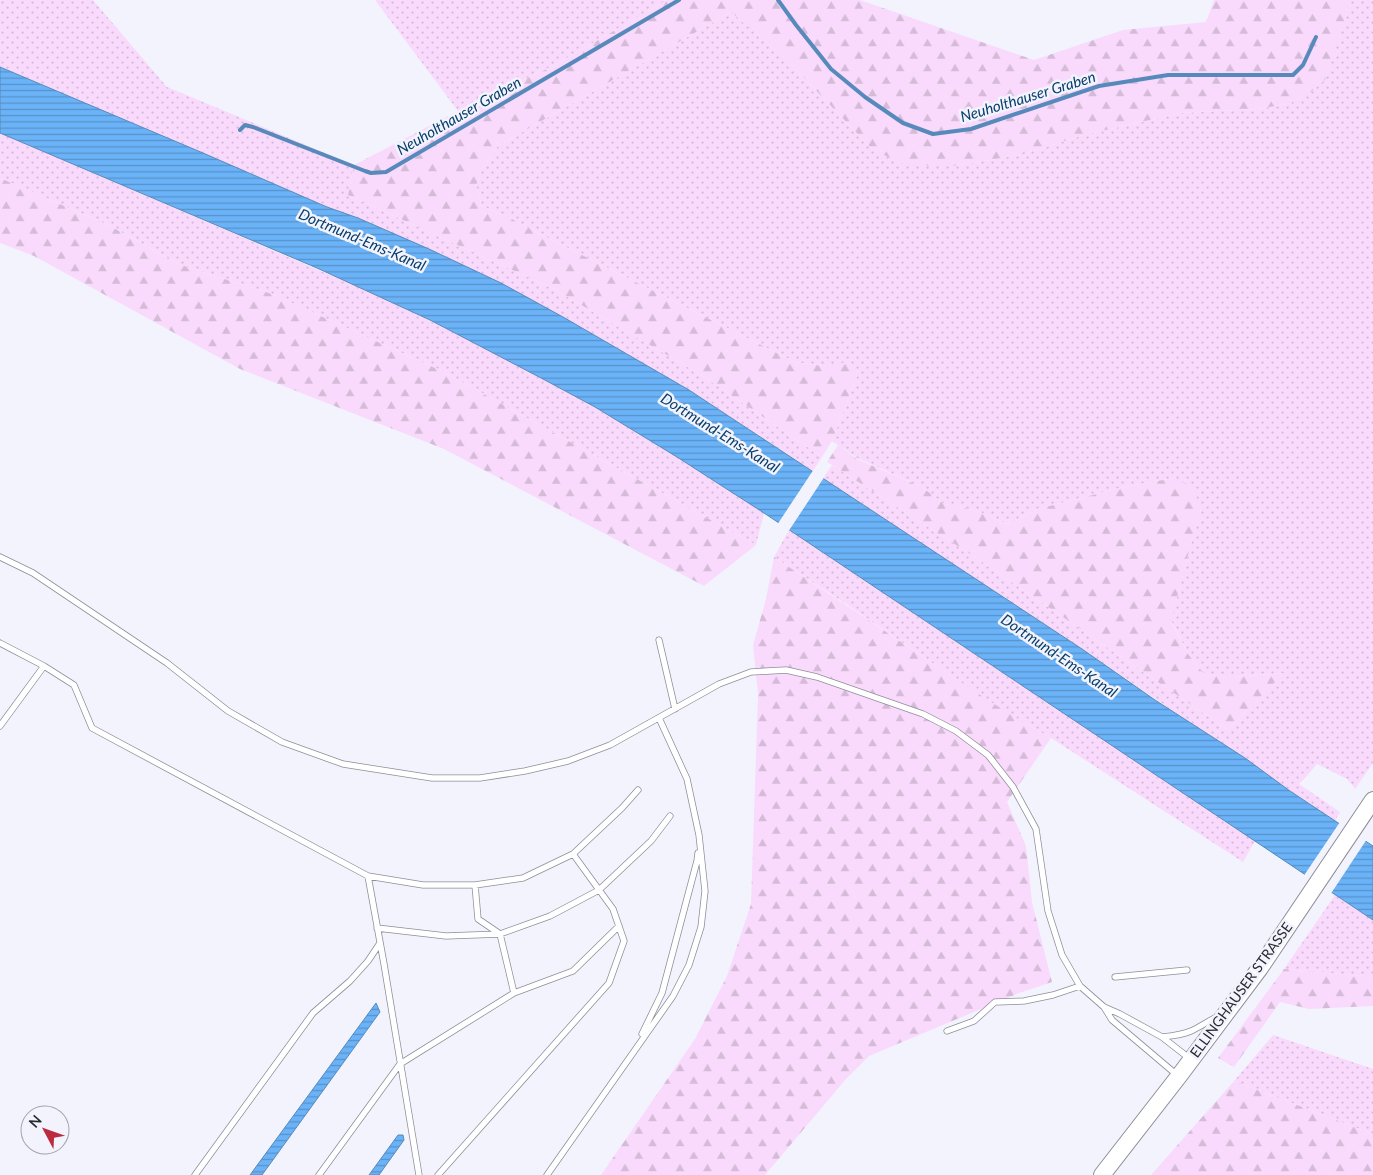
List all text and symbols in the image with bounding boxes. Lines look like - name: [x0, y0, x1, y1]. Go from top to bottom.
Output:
- water label: Neuholthauser Graben: [958, 67, 1098, 125]
- water label: Neuholthauser Graben: [393, 72, 524, 158]
- water label: Dortmund-Ems-Kanal: [296, 204, 429, 274]
- water label: Dortmund-Ems-Kanal: [658, 388, 784, 476]
- water label: Dortmund-Ems-Kanal: [998, 610, 1122, 701]
- street label: ELLINGHAUSER STRASSE: [1186, 919, 1295, 1061]
- north arrow: [20, 1105, 70, 1155]
- text: N: [25, 1111, 45, 1131]

